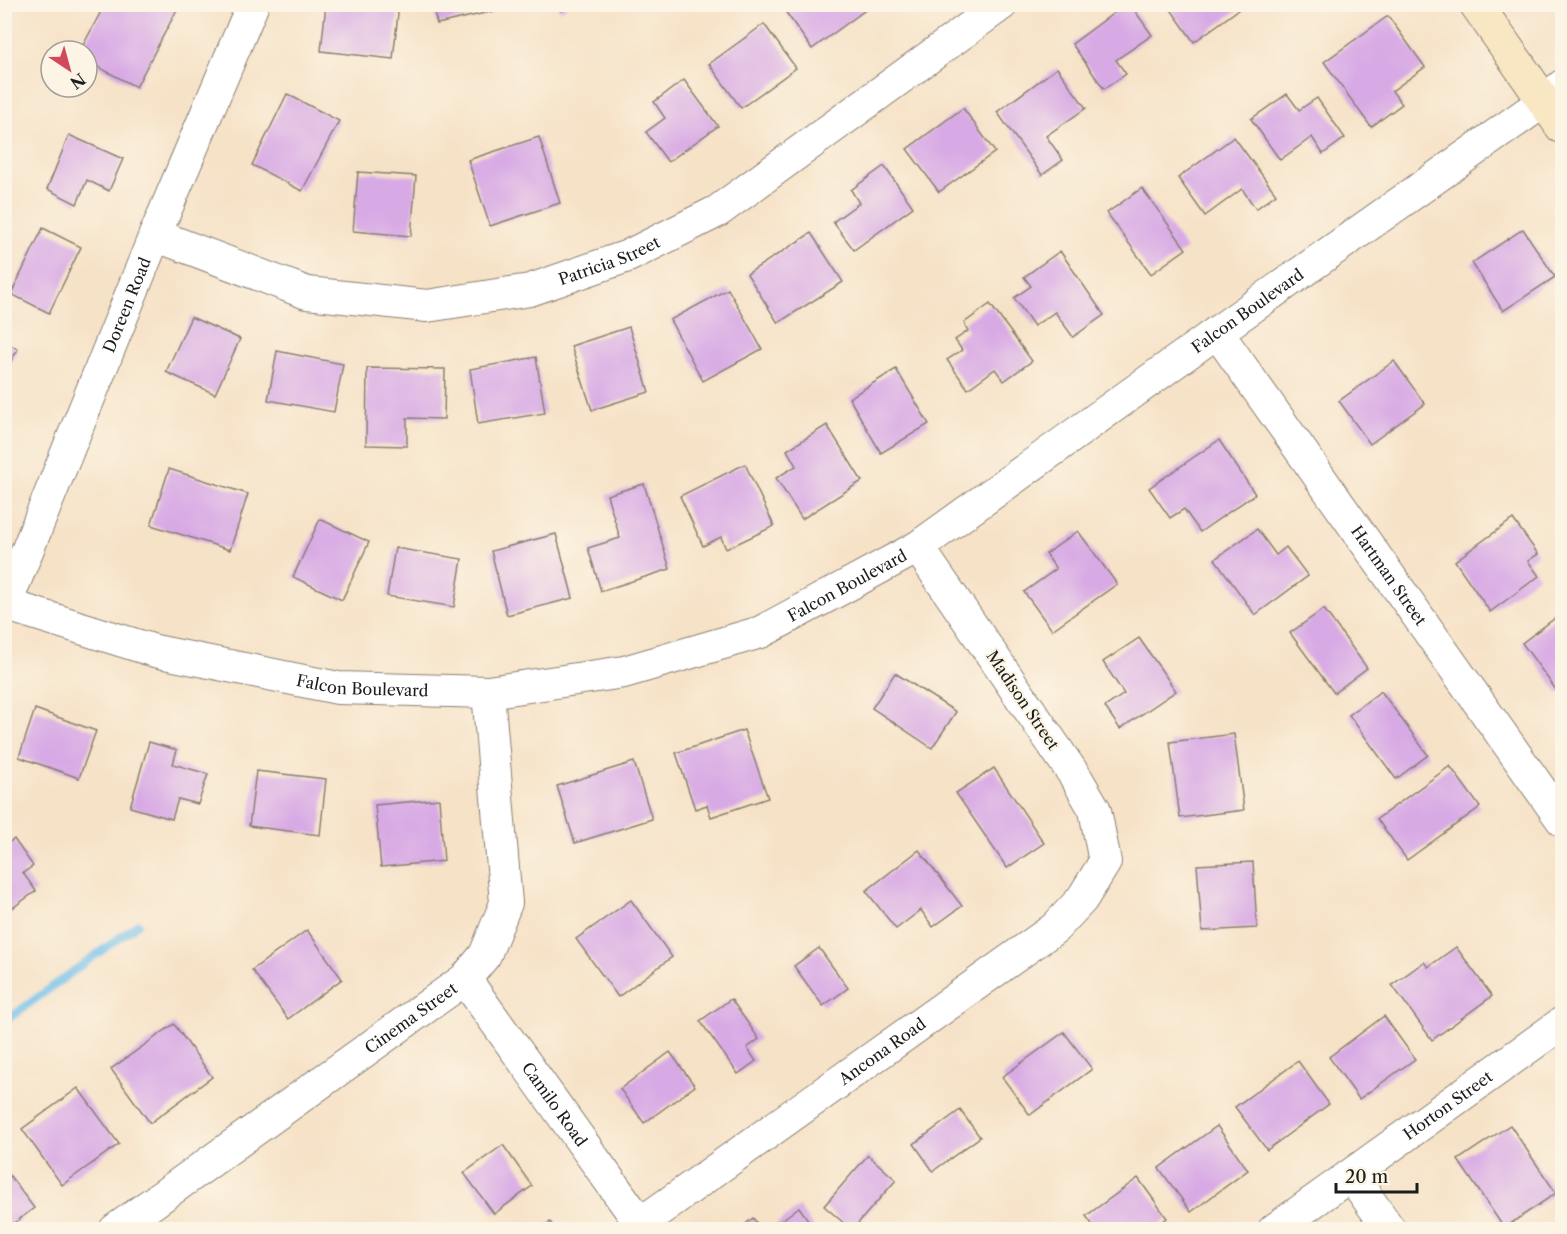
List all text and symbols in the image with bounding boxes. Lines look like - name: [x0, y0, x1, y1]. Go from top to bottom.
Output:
- north arrow: [39, 39, 99, 99]
- text: N: [66, 69, 89, 93]
- street label: Patricia Street: [556, 232, 663, 289]
- street label: Doreen Road: [98, 254, 155, 356]
- street label: Falcon Boulevard: [1187, 264, 1308, 357]
- street label: Hartman Street: [1347, 522, 1431, 629]
- street label: Falcon Boulevard: [784, 545, 910, 626]
- street label: Madison Street: [982, 647, 1064, 754]
- street label: Falcon Boulevard: [295, 670, 429, 700]
- street label: Cinema Street: [361, 978, 461, 1058]
- street label: Ancona Road: [834, 1013, 930, 1090]
- street label: Camilo Road: [518, 1058, 592, 1150]
- street label: Horton Street: [1399, 1066, 1497, 1144]
- scale bar: [1336, 1156, 1417, 1194]
- text: 20 m: [1345, 1166, 1389, 1188]

